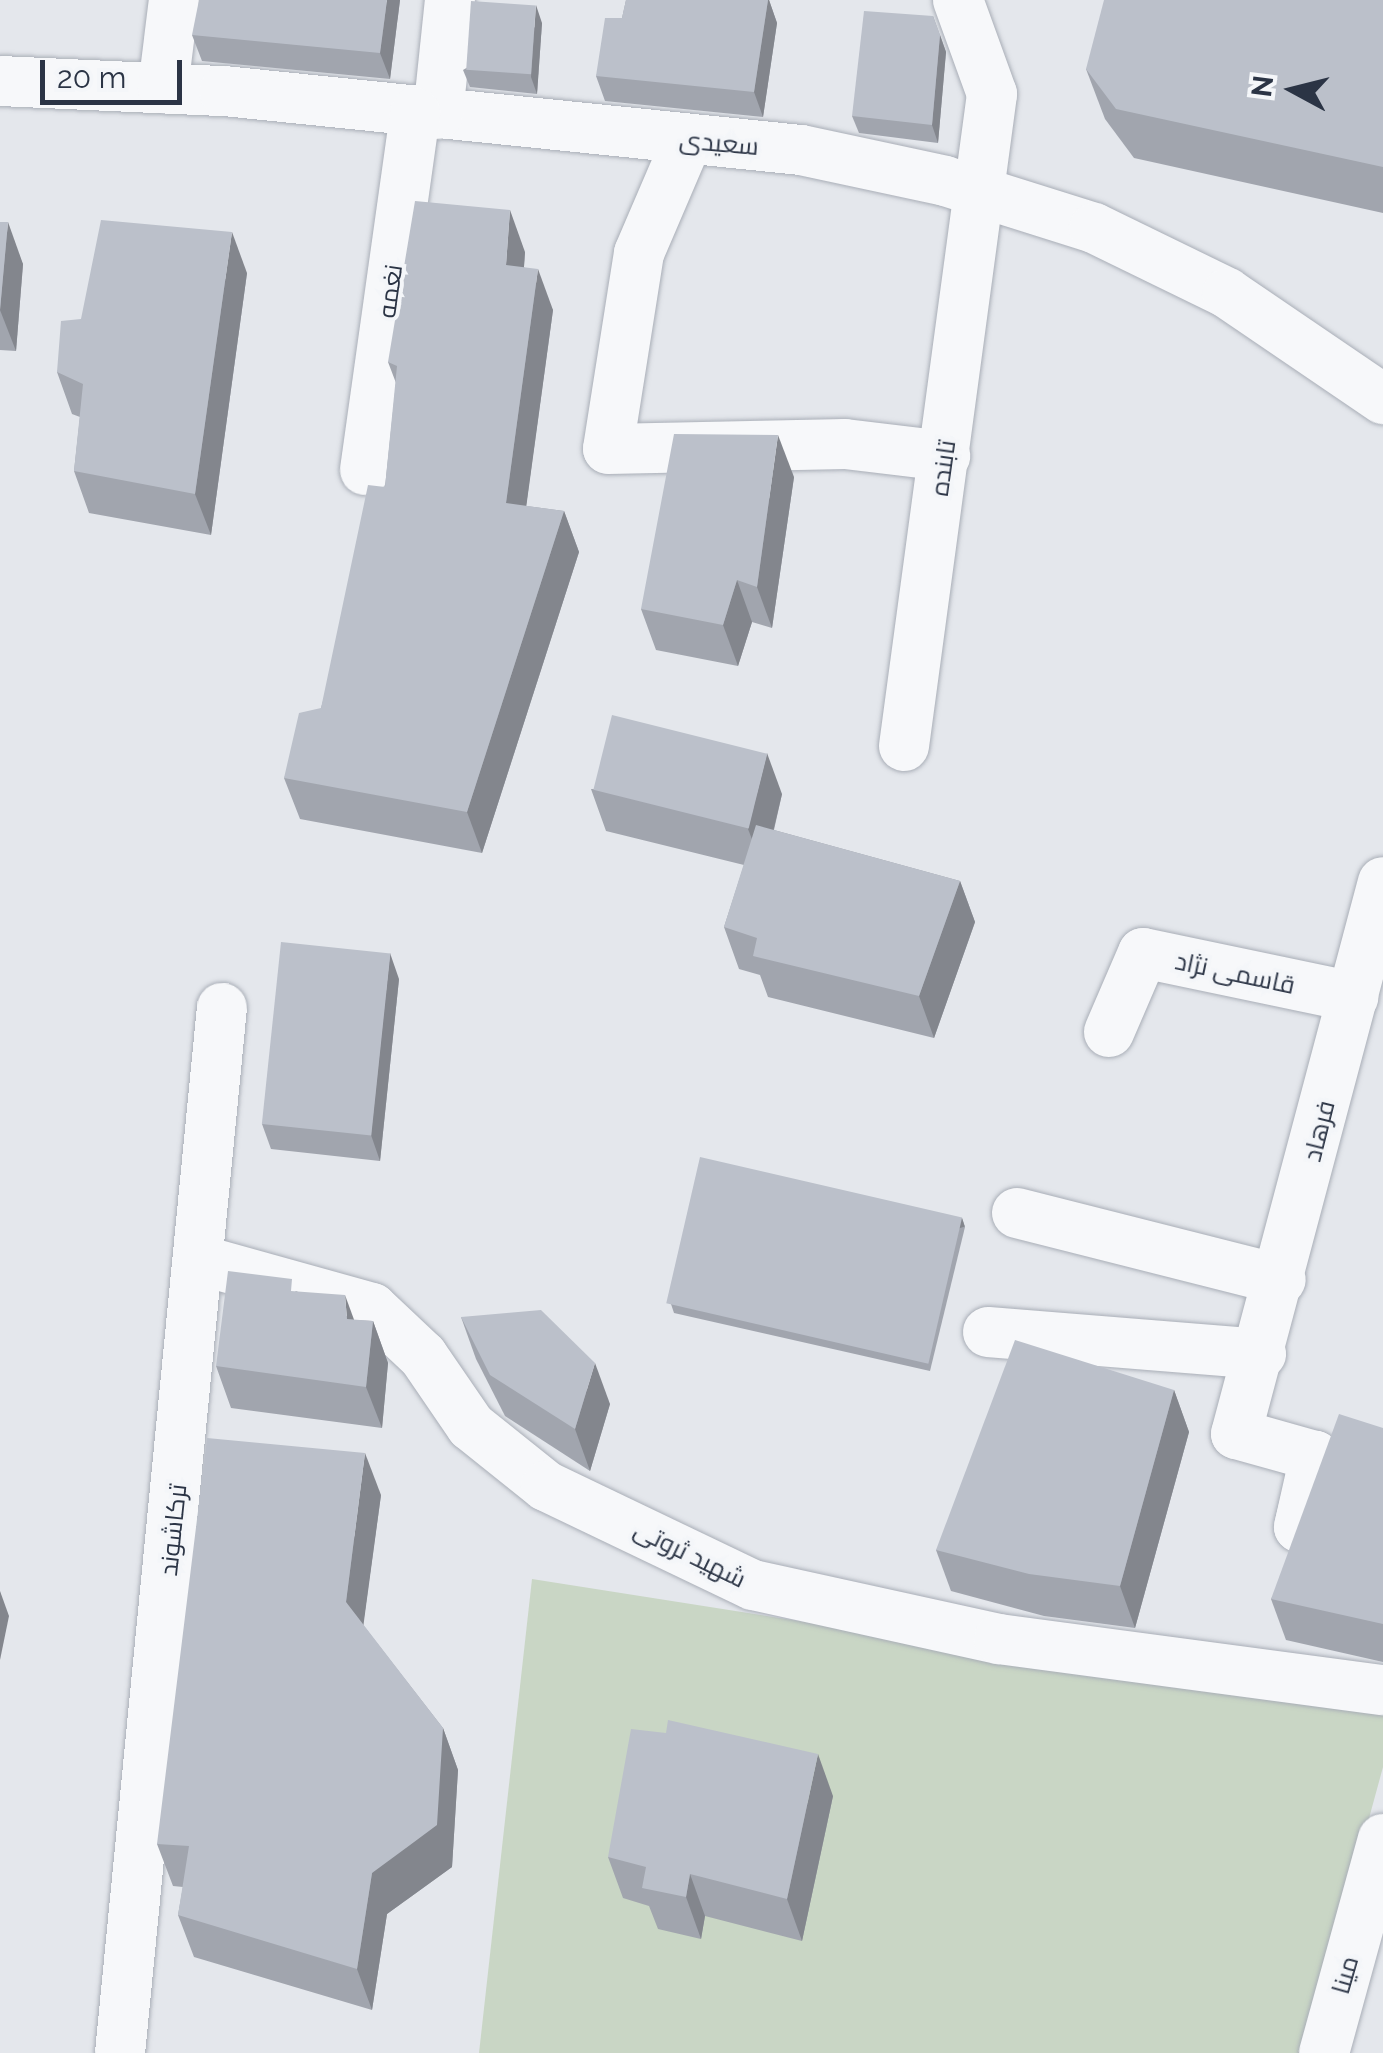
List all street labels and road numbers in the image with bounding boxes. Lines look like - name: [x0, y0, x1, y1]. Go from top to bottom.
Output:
- street label: سعیدی: [678, 125, 760, 161]
- street label: نغمه: [371, 262, 409, 320]
- street label: تابنده: [924, 438, 962, 498]
- street label: قاسمی نژاد: [1172, 946, 1298, 1000]
- street label: فرهاد: [1297, 1097, 1341, 1165]
- street label: ترکاشوند: [153, 1483, 193, 1577]
- street label: شهید ثروتی: [629, 1514, 751, 1594]
- street label: مینا: [1325, 1953, 1365, 1997]

